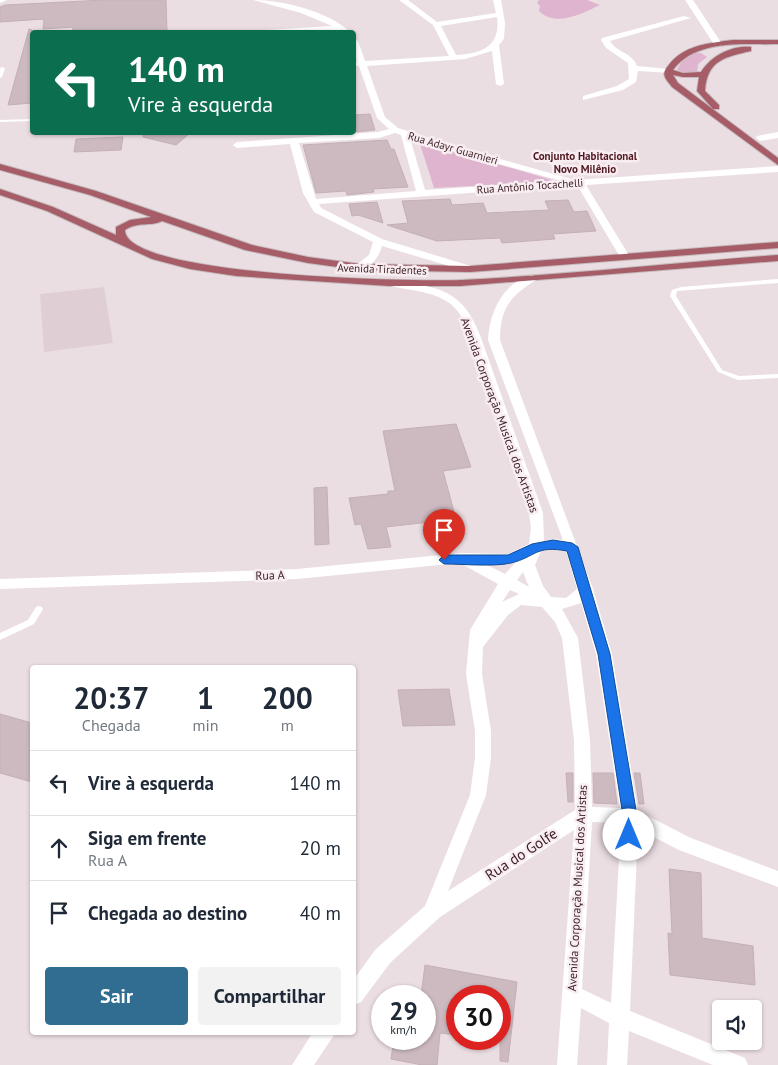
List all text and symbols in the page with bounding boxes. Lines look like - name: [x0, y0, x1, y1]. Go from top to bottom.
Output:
- text: 140 m: [128, 46, 225, 92]
- icon: left: [45, 50, 110, 115]
- text: Vire à esquerda: [128, 90, 273, 118]
- street label: Rua Adayr Guarnieri: [406, 128, 500, 168]
- district label: Conjunto Habitacional Novo Milênio: [533, 149, 638, 176]
- street label: Rua Antônio Tocachelli: [476, 175, 584, 197]
- street label: Avenida Tiradentes: [337, 260, 427, 278]
- street label: Avenida Corporação Musical dos Artistas: [458, 315, 542, 515]
- pin: [423, 509, 465, 560]
- icon: arrive: [430, 516, 458, 544]
- street label: Rua A: [255, 567, 285, 583]
- text: 20:37: [73, 678, 149, 717]
- text: 1: [197, 678, 214, 717]
- text: 200: [262, 678, 313, 717]
- text: Chegada: [82, 715, 141, 735]
- text: min: [193, 715, 219, 735]
- text: m: [281, 715, 294, 735]
- icon: left: [45, 769, 73, 797]
- text: Vire à esquerda: [88, 771, 214, 795]
- text: 140 m: [289, 771, 341, 795]
- street label: Avenida Corporação Musical dos Artistas: [564, 784, 590, 992]
- position arrow: [602, 808, 654, 860]
- street label: Rua do Golfe: [481, 824, 561, 884]
- text: Siga em frente: [88, 826, 206, 850]
- icon: ahead: [45, 834, 73, 862]
- text: 20 m: [300, 836, 341, 860]
- text: Rua A: [88, 850, 127, 870]
- icon: arrive: [45, 899, 73, 927]
- text: Chegada ao destino: [88, 901, 247, 925]
- text: 40 m: [300, 901, 341, 925]
- button: Sair: [45, 967, 188, 1025]
- button: Compartilhar: [198, 967, 341, 1025]
- speed limit sign: 30: [446, 985, 511, 1050]
- text: 29: [389, 995, 418, 1027]
- map controls: [712, 1000, 762, 1050]
- button: sound: [712, 1000, 762, 1050]
- text: km/h: [390, 1022, 417, 1037]

